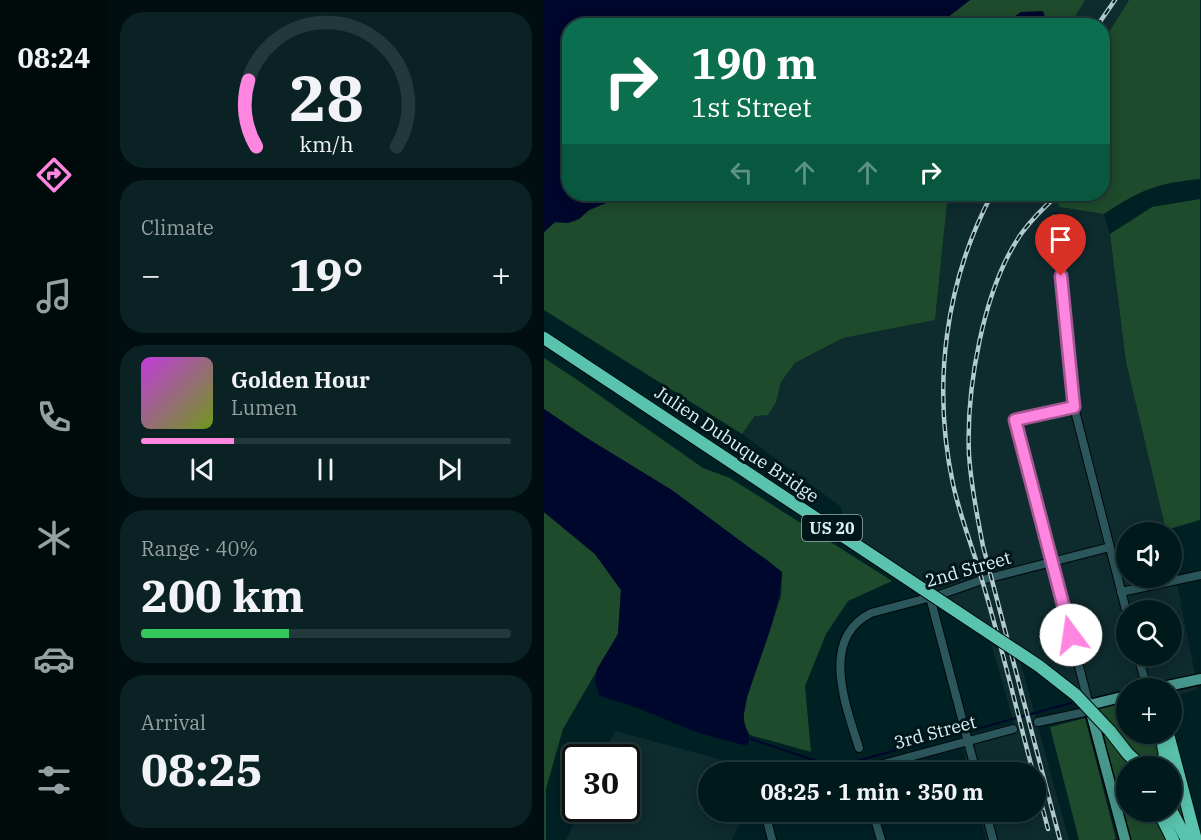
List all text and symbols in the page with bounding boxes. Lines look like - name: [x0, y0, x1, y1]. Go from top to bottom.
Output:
- text: 190 m: [691, 36, 817, 91]
- text: 08:24: [18, 40, 90, 75]
- icon: right: [592, 42, 670, 120]
- text: 28: [289, 57, 363, 138]
- text: 1st Street: [691, 89, 812, 124]
- text: km/h: [299, 130, 353, 158]
- icon: directions: [33, 154, 75, 196]
- icon: left: [725, 156, 758, 189]
- icon: ahead: [788, 156, 821, 189]
- icon: ahead: [851, 156, 884, 189]
- icon: right: [914, 156, 947, 189]
- text: Climate: [141, 214, 214, 241]
- pin: [1035, 214, 1086, 276]
- icon: arrive: [1044, 223, 1077, 256]
- text: 19°: [288, 245, 364, 303]
- text: −: [141, 253, 161, 296]
- text: +: [491, 253, 511, 296]
- icon: music: [33, 275, 75, 317]
- text: Golden Hour: [231, 365, 370, 394]
- street label: Julien Dubuque Bridge: [651, 380, 823, 508]
- text: Lumen: [231, 394, 298, 421]
- icon: phone: [33, 396, 75, 438]
- icon: previous: [186, 453, 219, 486]
- icon: pause: [309, 453, 342, 486]
- icon: next: [433, 453, 466, 486]
- road number: US 20: [802, 515, 862, 541]
- icon: climate: [33, 517, 75, 559]
- map controls: [1116, 522, 1182, 822]
- button: sound: [1116, 522, 1182, 588]
- text: Range · 40%: [141, 535, 258, 562]
- street label: 2nd Street: [923, 546, 1013, 592]
- text: 200 km: [141, 566, 304, 624]
- button: search: [1116, 600, 1182, 666]
- position arrow: [1039, 603, 1103, 667]
- icon: car: [33, 638, 75, 680]
- button: +: [1116, 678, 1182, 744]
- text: Arrival: [141, 709, 206, 736]
- street label: 3rd Street: [891, 710, 979, 754]
- text: 08:25: [141, 740, 263, 798]
- speed limit sign: 30: [562, 744, 640, 822]
- button: −: [1116, 756, 1182, 822]
- icon: filters: [33, 759, 75, 801]
- text: 08:25 · 1 min · 350 m: [760, 777, 984, 806]

